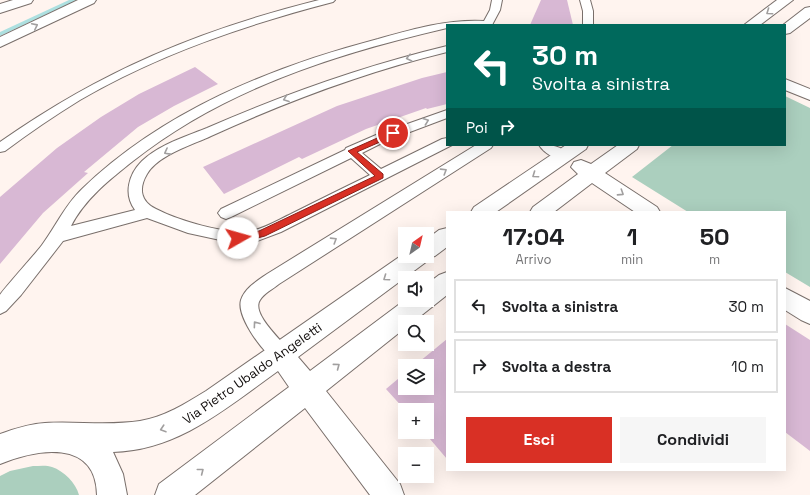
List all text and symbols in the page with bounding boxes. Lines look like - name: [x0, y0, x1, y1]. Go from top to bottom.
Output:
- one-way arrow: [766, 8, 773, 15]
- one-way arrow: [31, 23, 38, 31]
- text: 30 m: [532, 37, 598, 73]
- icon: left: [466, 40, 518, 92]
- one-way arrow: [406, 53, 412, 61]
- text: Svolta a sinistra: [532, 72, 670, 95]
- one-way arrow: [282, 94, 289, 102]
- pin: [376, 116, 410, 150]
- icon: right: [496, 116, 518, 138]
- one-way arrow: [423, 117, 430, 125]
- text: Poi: [466, 118, 488, 137]
- icon: arrive: [382, 122, 404, 144]
- one-way arrow: [164, 147, 171, 155]
- one-way arrow: [440, 169, 447, 176]
- one-way arrow: [532, 170, 539, 178]
- one-way arrow: [617, 188, 624, 196]
- position arrow: [217, 217, 259, 259]
- text: 17:04: [502, 221, 565, 252]
- text: 1: [627, 221, 638, 252]
- text: 50: [700, 221, 730, 252]
- north arrow: [398, 227, 434, 263]
- map controls: [398, 227, 434, 483]
- one-way arrow: [330, 238, 337, 245]
- text: Arrivo: [515, 251, 551, 268]
- text: min: [621, 251, 643, 268]
- text: m: [709, 251, 720, 268]
- button: sound: [398, 271, 434, 307]
- one-way arrow: [384, 273, 391, 280]
- icon: left: [468, 295, 490, 317]
- text: Svolta a sinistra: [502, 297, 618, 316]
- text: 30 m: [729, 297, 764, 316]
- button: search: [398, 315, 434, 351]
- street label: Via Pietro Ubaldo Angeletti: [179, 319, 325, 428]
- one-way arrow: [254, 322, 261, 329]
- icon: right: [468, 355, 490, 377]
- text: Svolta a destra: [502, 357, 611, 376]
- text: 10 m: [731, 357, 764, 376]
- button: layers: [398, 359, 434, 395]
- one-way arrow: [332, 364, 339, 371]
- button: +: [398, 403, 434, 439]
- button: Esci: [466, 417, 612, 463]
- button: Condividi: [620, 417, 766, 463]
- one-way arrow: [160, 424, 167, 433]
- button: −: [398, 447, 434, 483]
- one-way arrow: [196, 469, 203, 476]

